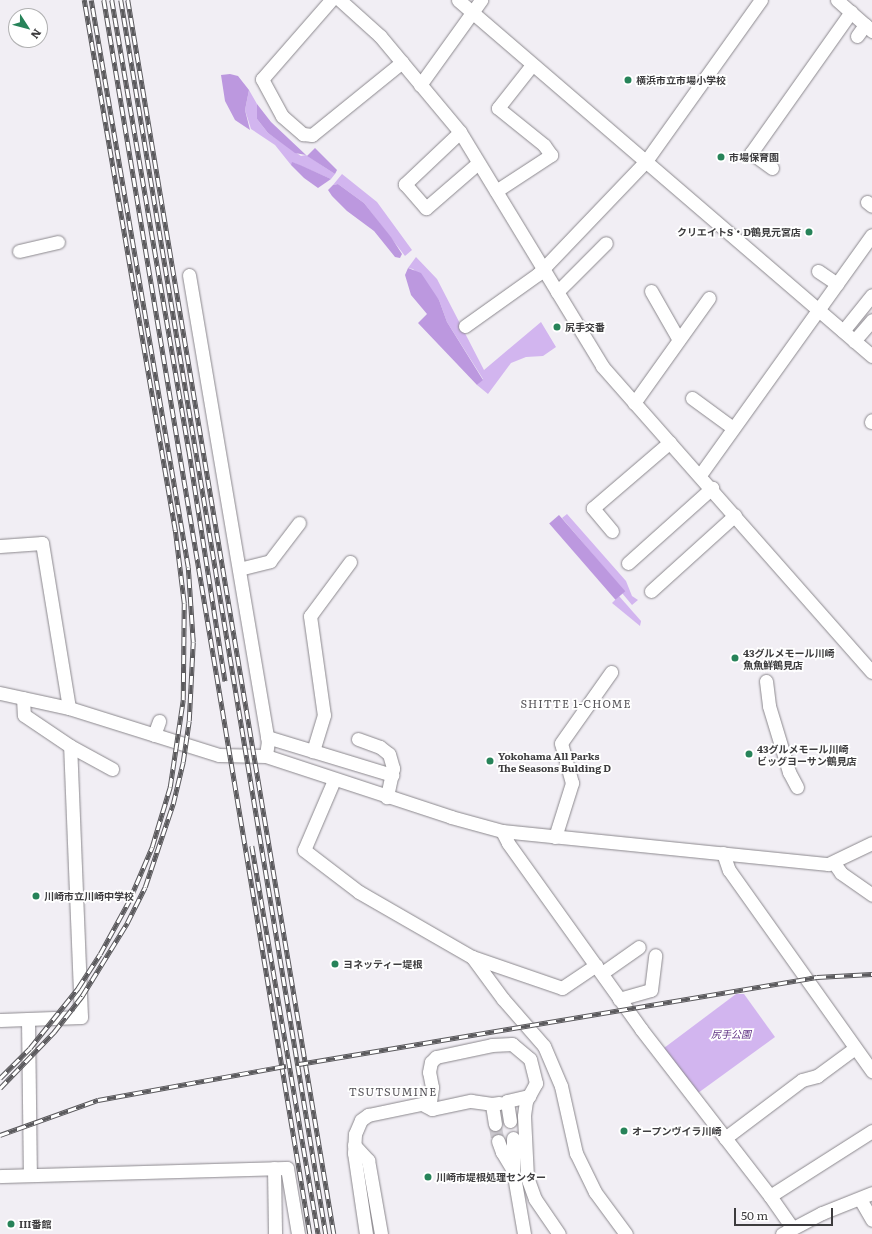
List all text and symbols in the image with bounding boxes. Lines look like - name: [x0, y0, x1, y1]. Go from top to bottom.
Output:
- north arrow: [8, 8, 48, 48]
- text: N: [28, 26, 46, 43]
- place label: 横浜市立市場小学校: [636, 74, 726, 86]
- marker: 横浜市立市場小学校: [623, 75, 633, 85]
- place label: 市場保育園: [729, 151, 779, 163]
- marker: 市場保育園: [716, 152, 726, 162]
- place label: クリエイトS・D鶴見元宮店: [677, 226, 801, 238]
- marker: クリエイトS・D鶴見元宮店: [804, 227, 814, 237]
- place label: 尻手交番: [565, 321, 605, 333]
- marker: 尻手交番: [552, 322, 562, 332]
- place label: 43グルメモール川崎 魚魚鮮鶴見店: [743, 646, 835, 670]
- marker: 43グルメモール川崎 魚魚鮮鶴見店: [730, 653, 740, 663]
- district label: SHITTE 1-CHOME: [520, 696, 632, 710]
- place label: 43グルメモール川崎 ビッグヨーサン鶴見店: [757, 742, 857, 766]
- place label: Yokohama All Parks The Seasons Bulding D: [498, 749, 611, 772]
- marker: 43グルメモール川崎 ビッグヨーサン鶴見店: [744, 749, 754, 759]
- marker: Yokohama All Parks The Seasons Bulding D: [485, 756, 495, 766]
- place label: 川崎市立川崎中学校: [44, 890, 134, 902]
- marker: 川崎市立川崎中学校: [31, 891, 41, 901]
- place label: ヨネッティー堤根: [343, 958, 423, 970]
- marker: ヨネッティー堤根: [330, 959, 340, 969]
- park label: 尻手公園: [711, 1028, 751, 1040]
- district label: TSUTSUMINE: [349, 1084, 437, 1098]
- place label: オープンヴイラ川崎: [632, 1125, 722, 1137]
- marker: オープンヴイラ川崎: [619, 1126, 629, 1136]
- place label: 川崎市堤根処理センター: [436, 1171, 546, 1183]
- marker: 川崎市堤根処理センター: [423, 1172, 433, 1182]
- scale bar: [736, 1200, 835, 1226]
- text: 50 m: [741, 1206, 768, 1224]
- place label: III番館: [19, 1218, 52, 1230]
- marker: III番館: [6, 1219, 16, 1229]

